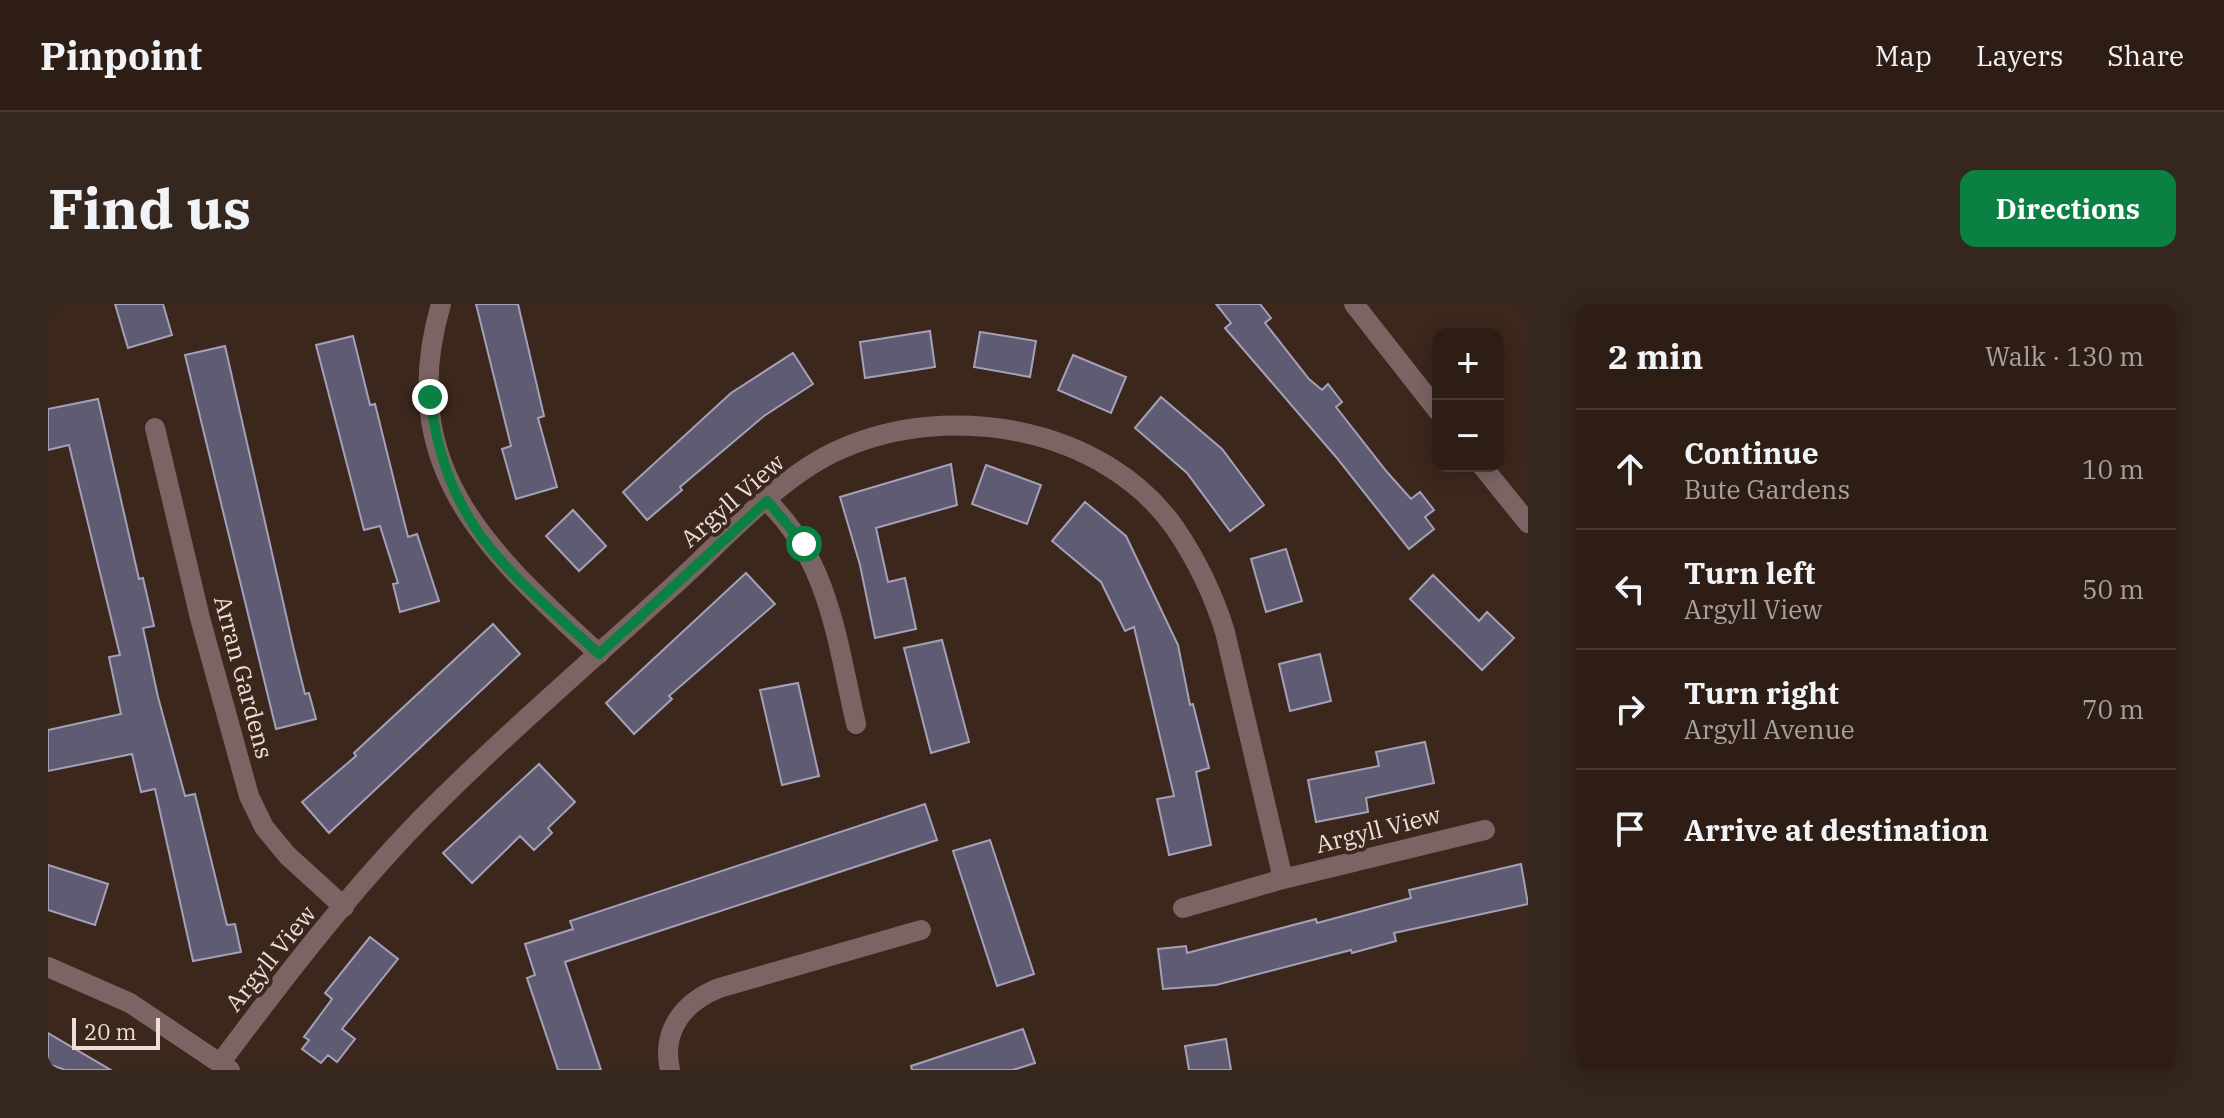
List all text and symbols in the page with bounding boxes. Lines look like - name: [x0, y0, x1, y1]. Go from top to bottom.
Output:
- text: Pinpoint: [40, 31, 202, 80]
- text: Map: [1875, 37, 1932, 74]
- text: Layers: [1976, 37, 2063, 74]
- text: Share: [2107, 37, 2184, 74]
- button: Directions: [1960, 170, 2176, 247]
- text: Find us: [48, 172, 251, 244]
- map controls: [1432, 328, 1504, 472]
- button: +: [1432, 328, 1504, 400]
- text: 2 min: [1608, 334, 1703, 378]
- text: Walk · 130 m: [1985, 339, 2144, 373]
- route end: [412, 379, 448, 415]
- button: −: [1432, 400, 1504, 472]
- text: Continue: [1684, 433, 1819, 472]
- street label: Argyll View: [673, 446, 791, 554]
- icon: ahead: [1608, 447, 1652, 491]
- text: 10 m: [2082, 452, 2144, 486]
- text: Bute Gardens: [1684, 472, 1850, 506]
- route start: [786, 526, 822, 562]
- text: Turn left: [1684, 553, 1816, 592]
- icon: left: [1608, 567, 1652, 611]
- text: 50 m: [2082, 572, 2144, 606]
- street label: Arran Gardens: [207, 592, 281, 762]
- text: Argyll View: [1684, 592, 1822, 626]
- text: Turn right: [1684, 673, 1839, 712]
- icon: right: [1608, 687, 1652, 731]
- text: 70 m: [2082, 692, 2144, 726]
- text: Argyll Avenue: [1684, 712, 1855, 746]
- street label: Argyll View: [1312, 798, 1444, 860]
- icon: arrive: [1608, 807, 1652, 851]
- text: Arrive at destination: [1684, 810, 1989, 849]
- street label: Argyll View: [217, 898, 323, 1018]
- scale bar: [72, 1014, 160, 1050]
- text: 20 m: [84, 1017, 136, 1046]

